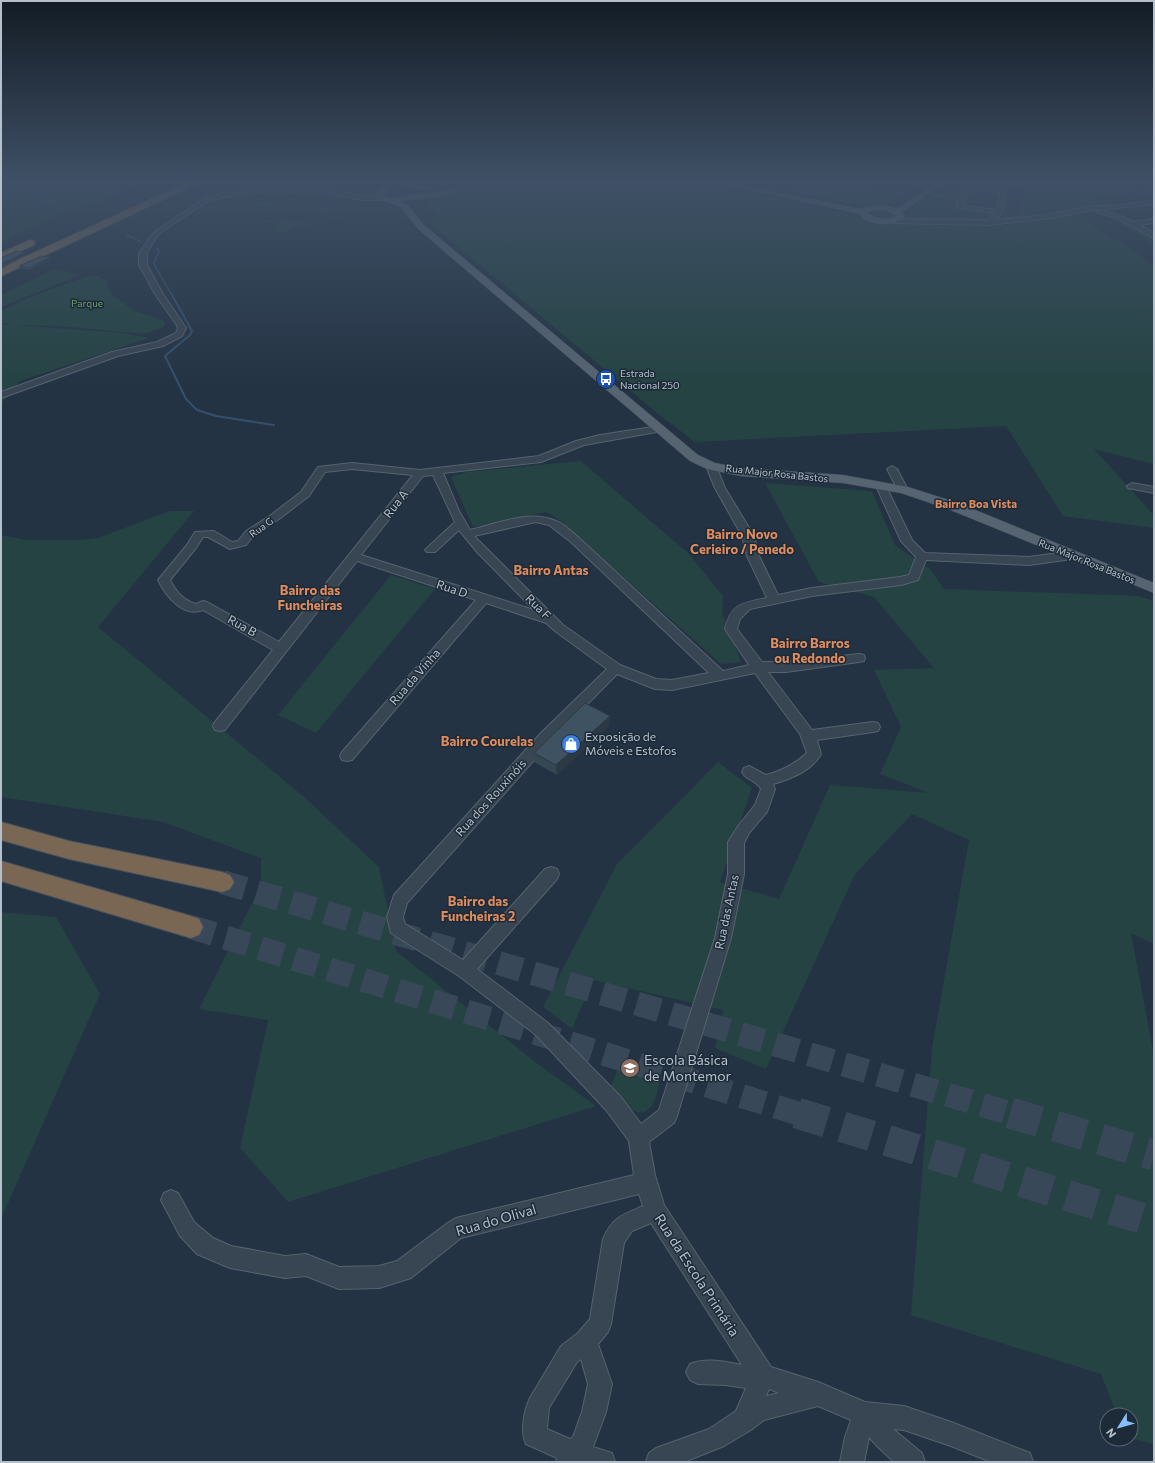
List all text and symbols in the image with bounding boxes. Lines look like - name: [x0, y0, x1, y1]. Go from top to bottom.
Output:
- park label: Parque: [71, 297, 103, 309]
- place label: Estrada Nacional 250: [620, 367, 680, 391]
- bus stop icon: Estrada Nacional 250: [595, 368, 617, 390]
- street label: Rua Major Rosa Bastos: [725, 462, 829, 484]
- street label: Rua A: [380, 487, 410, 520]
- district label: Bairro Boa Vista: [935, 497, 1017, 510]
- street label: Rua G: [247, 514, 275, 540]
- district label: Bairro Novo Cerieiro / Penedo: [690, 526, 794, 557]
- street label: Rua Major Rosa Bastos: [1037, 536, 1137, 586]
- district label: Bairro Antas: [513, 562, 589, 578]
- street label: Rua D: [435, 576, 470, 600]
- district label: Bairro das Funcheiras: [278, 582, 342, 613]
- street label: Rua F: [523, 591, 554, 622]
- street label: Rua B: [226, 611, 260, 639]
- district label: Bairro Barros ou Redondo: [770, 635, 850, 666]
- street label: Rua da Vinha: [386, 645, 443, 707]
- place label: Exposição de Móveis e Estofos: [585, 729, 677, 757]
- district label: Bairro Courelas: [441, 733, 533, 749]
- shop icon: Exposição de Móveis e Estofos: [560, 733, 582, 755]
- street label: Rua dos Rouxinóis: [452, 756, 528, 839]
- street label: Rua das Antas: [711, 873, 741, 950]
- district label: Bairro das Funcheiras 2: [441, 893, 515, 924]
- place label: Escola Básica de Montemor: [644, 1051, 732, 1084]
- school or university icon: Escola Básica de Montemor: [619, 1057, 641, 1079]
- street label: Rua do Olival: [454, 1200, 538, 1239]
- street label: Rua da Escola Primária: [651, 1210, 743, 1339]
- north arrow: [1099, 1407, 1139, 1447]
- text: N: [1103, 1426, 1118, 1441]

